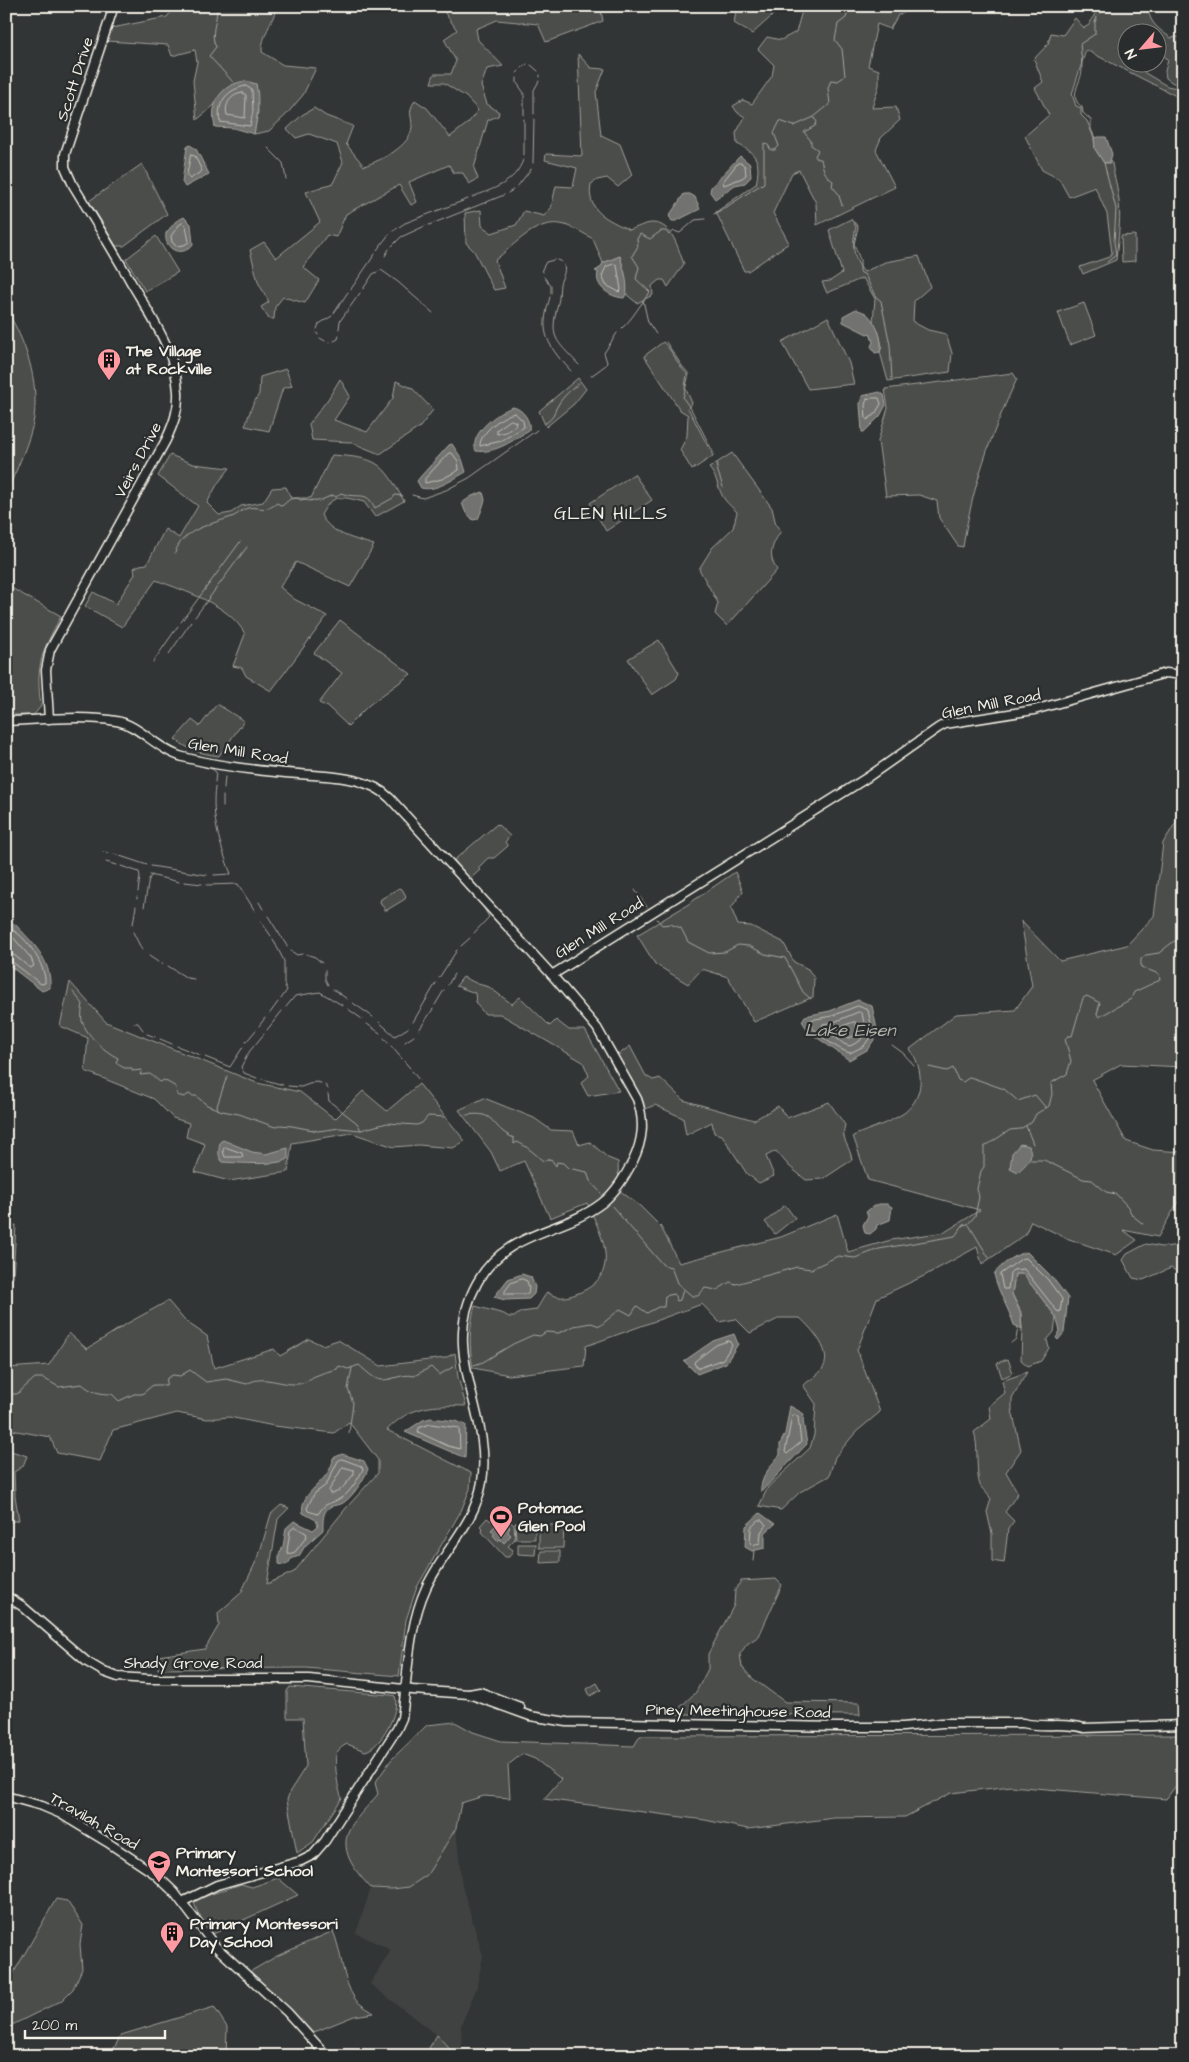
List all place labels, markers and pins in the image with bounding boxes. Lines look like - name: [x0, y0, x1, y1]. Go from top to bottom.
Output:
- place label: The Village at Rockville: [125, 340, 212, 380]
- building icon: The Village at Rockville: [96, 347, 122, 381]
- place label: Potomac Glen Pool: [518, 1497, 586, 1537]
- sports icon: Potomac Glen Pool: [488, 1504, 514, 1538]
- place label: Primary Montessori School: [176, 1842, 313, 1882]
- school or university icon: Primary Montessori School: [146, 1849, 172, 1883]
- place label: Primary Montessori Day School: [190, 1913, 338, 1954]
- building icon: Primary Montessori Day School: [159, 1920, 185, 1954]

